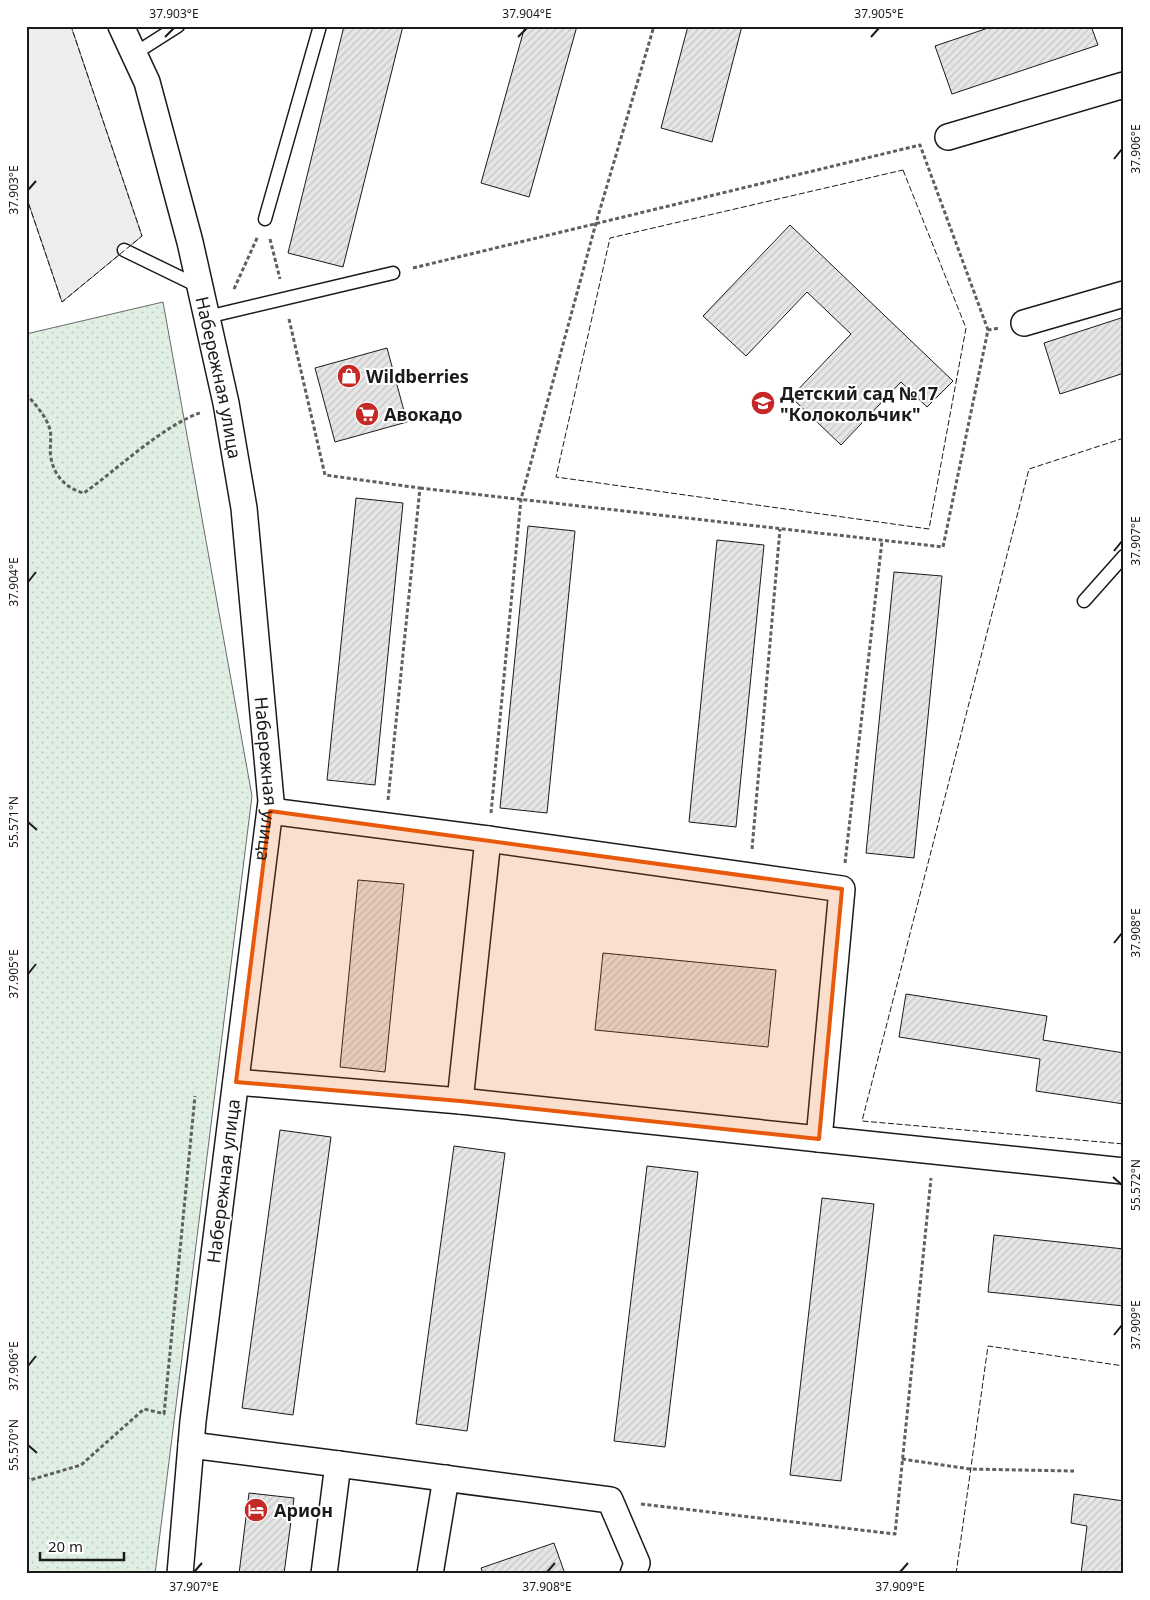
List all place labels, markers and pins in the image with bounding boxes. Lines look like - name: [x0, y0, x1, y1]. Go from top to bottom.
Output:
- shop icon: Wildberries: [336, 363, 362, 389]
- place label: Wildberries: [366, 364, 469, 388]
- place label: Детский сад №17 "Колокольчик": [780, 381, 938, 426]
- school or university icon: Детский сад №17 "Колокольчик": [750, 390, 776, 416]
- supermarket icon: Авокадо: [354, 401, 380, 427]
- place label: Авокадо: [384, 402, 462, 426]
- hotel icon: Арион: [243, 1497, 269, 1523]
- place label: Арион: [274, 1498, 333, 1522]

